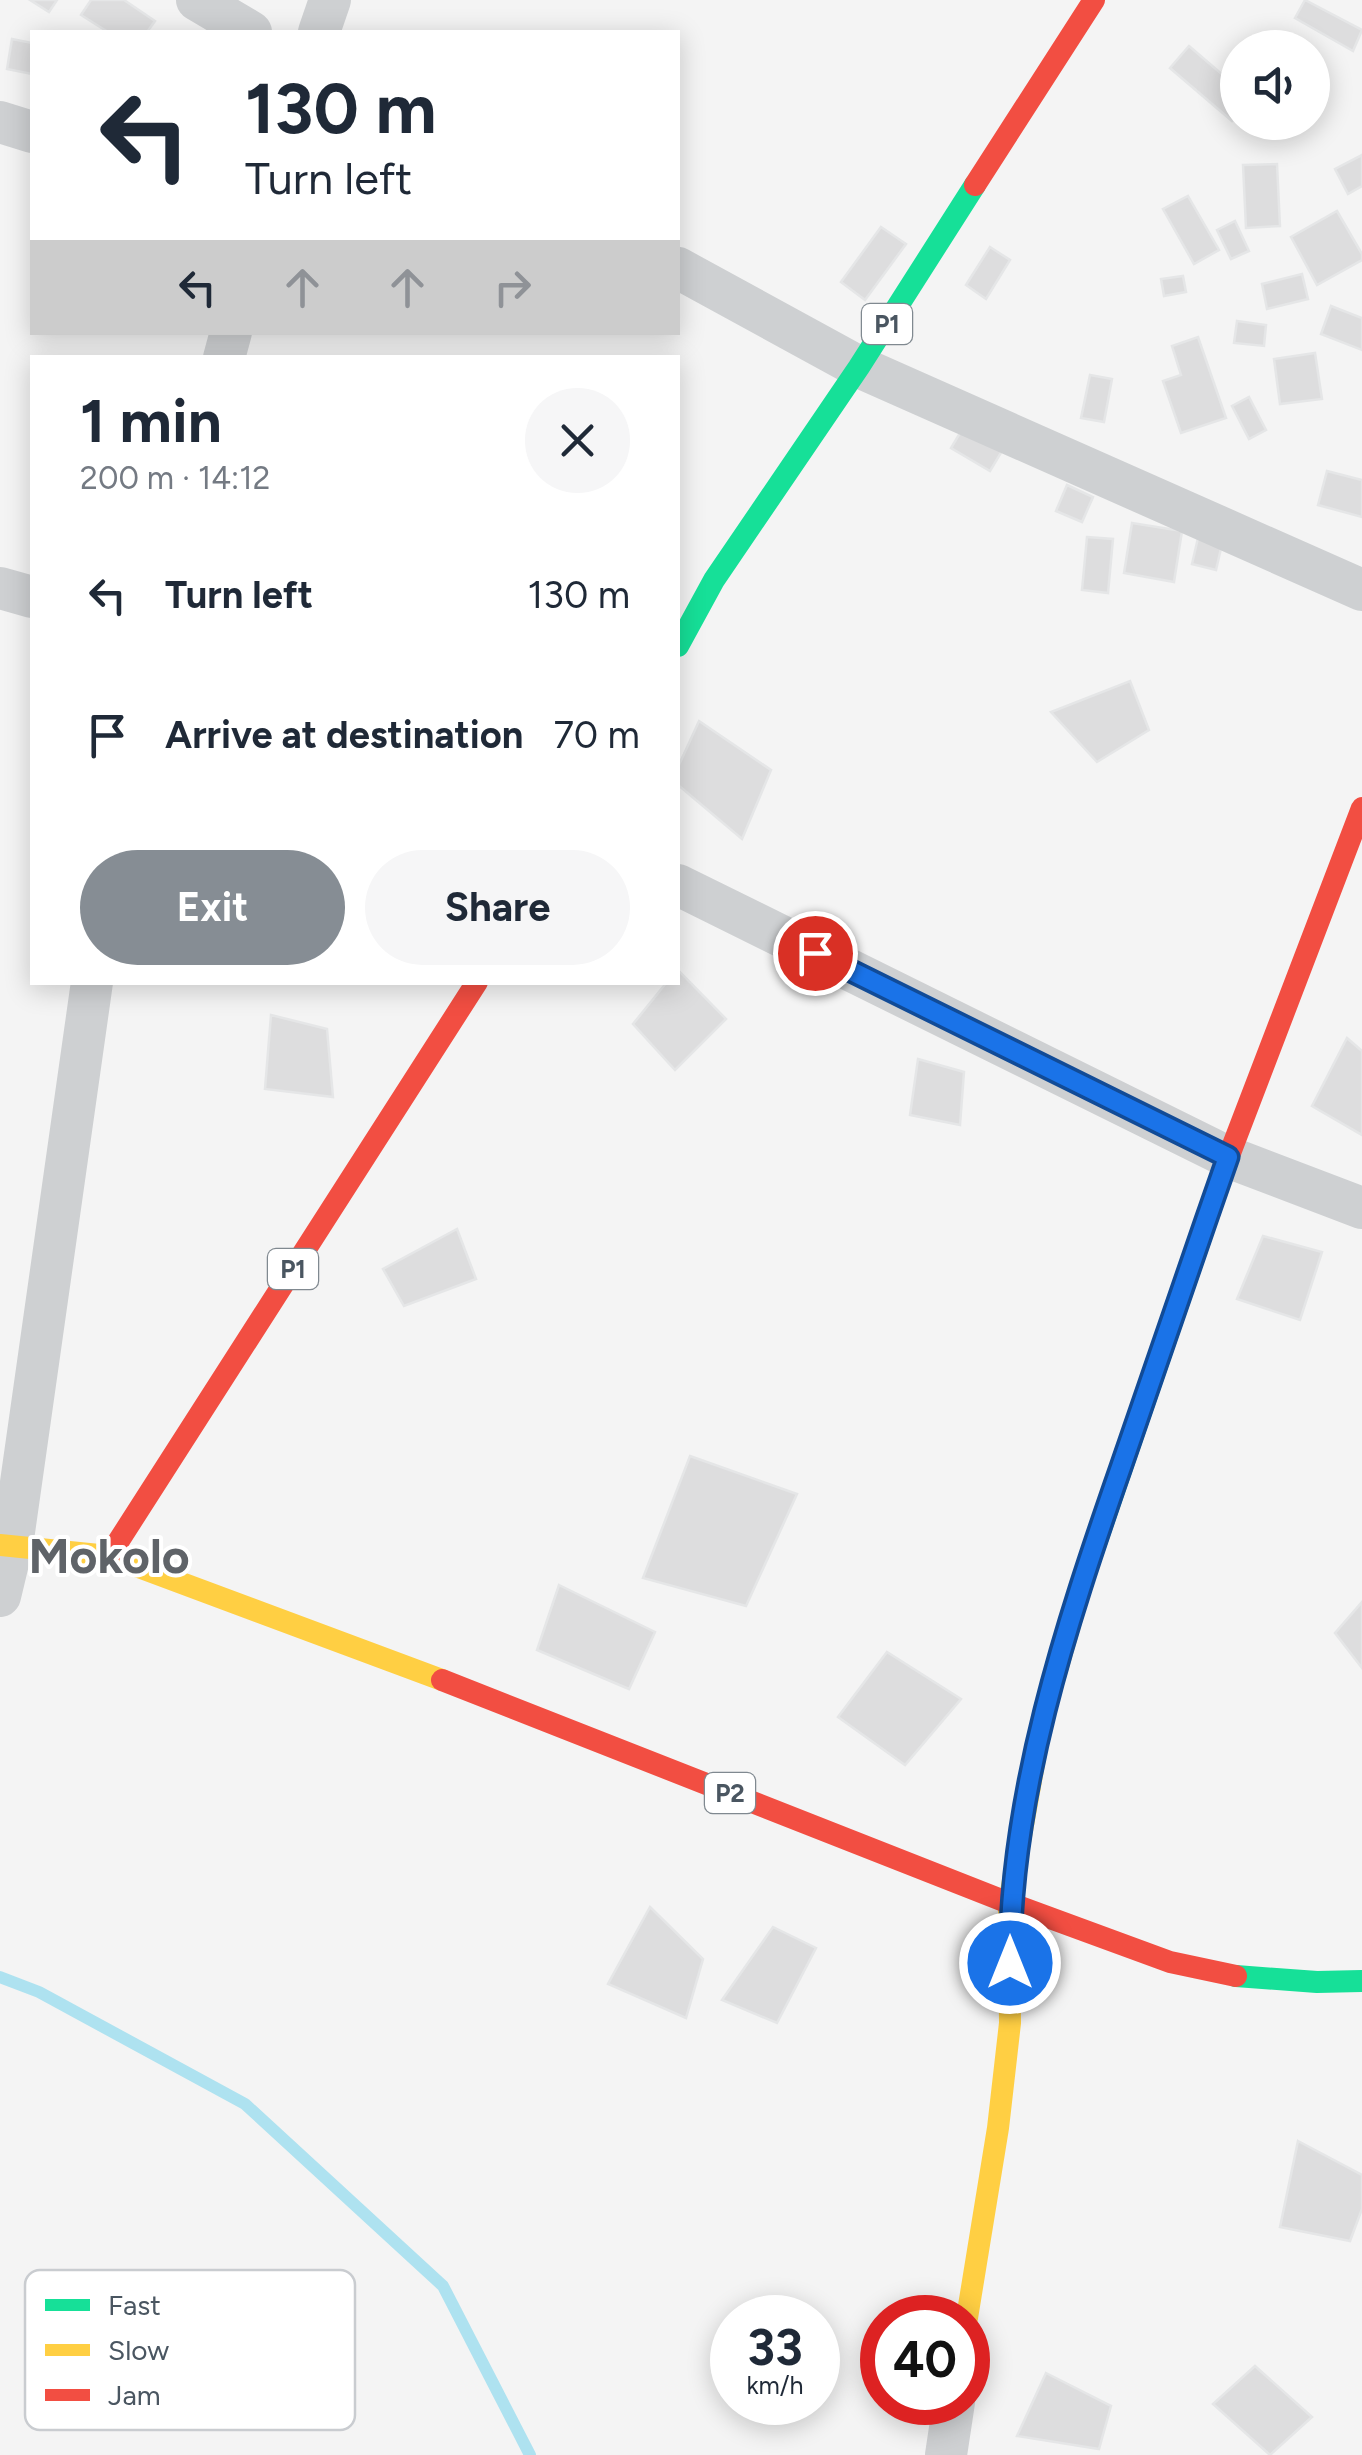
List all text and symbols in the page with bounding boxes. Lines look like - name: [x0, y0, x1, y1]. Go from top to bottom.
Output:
- map controls: [1220, 30, 1330, 140]
- button: sound: [1220, 30, 1330, 140]
- text: 130 m: [245, 66, 437, 151]
- icon: left: [80, 70, 210, 200]
- text: Turn left: [245, 151, 412, 205]
- icon: left: [170, 260, 225, 315]
- icon: ahead: [275, 260, 330, 315]
- icon: ahead: [380, 260, 435, 315]
- icon: right: [485, 260, 540, 315]
- road number: P1: [862, 304, 912, 344]
- text: 1 min: [80, 385, 222, 457]
- button: close: [525, 388, 630, 493]
- text: 200 m · 14:12: [80, 459, 270, 497]
- icon: left: [80, 568, 135, 623]
- text: Turn left: [165, 572, 313, 618]
- text: 130 m: [528, 572, 630, 618]
- icon: arrive: [80, 708, 135, 763]
- text: Arrive at destination: [165, 712, 523, 758]
- text: 70 m: [553, 712, 640, 758]
- button: Exit: [80, 850, 345, 965]
- button: Share: [365, 850, 630, 965]
- pin: [773, 911, 858, 996]
- icon: arrive: [788, 926, 843, 981]
- road number: P1: [268, 1249, 318, 1289]
- district label: Mokolo: [28, 1527, 190, 1585]
- road number: P2: [705, 1773, 755, 1813]
- position arrow: [958, 1911, 1062, 2015]
- legend: [25, 2270, 355, 2430]
- text: Fast: [108, 2288, 161, 2322]
- speed limit sign: 40: [860, 2295, 990, 2425]
- text: 33: [747, 2317, 803, 2378]
- text: Slow: [108, 2333, 169, 2367]
- text: km/h: [746, 2370, 804, 2400]
- text: Jam: [108, 2378, 161, 2412]

